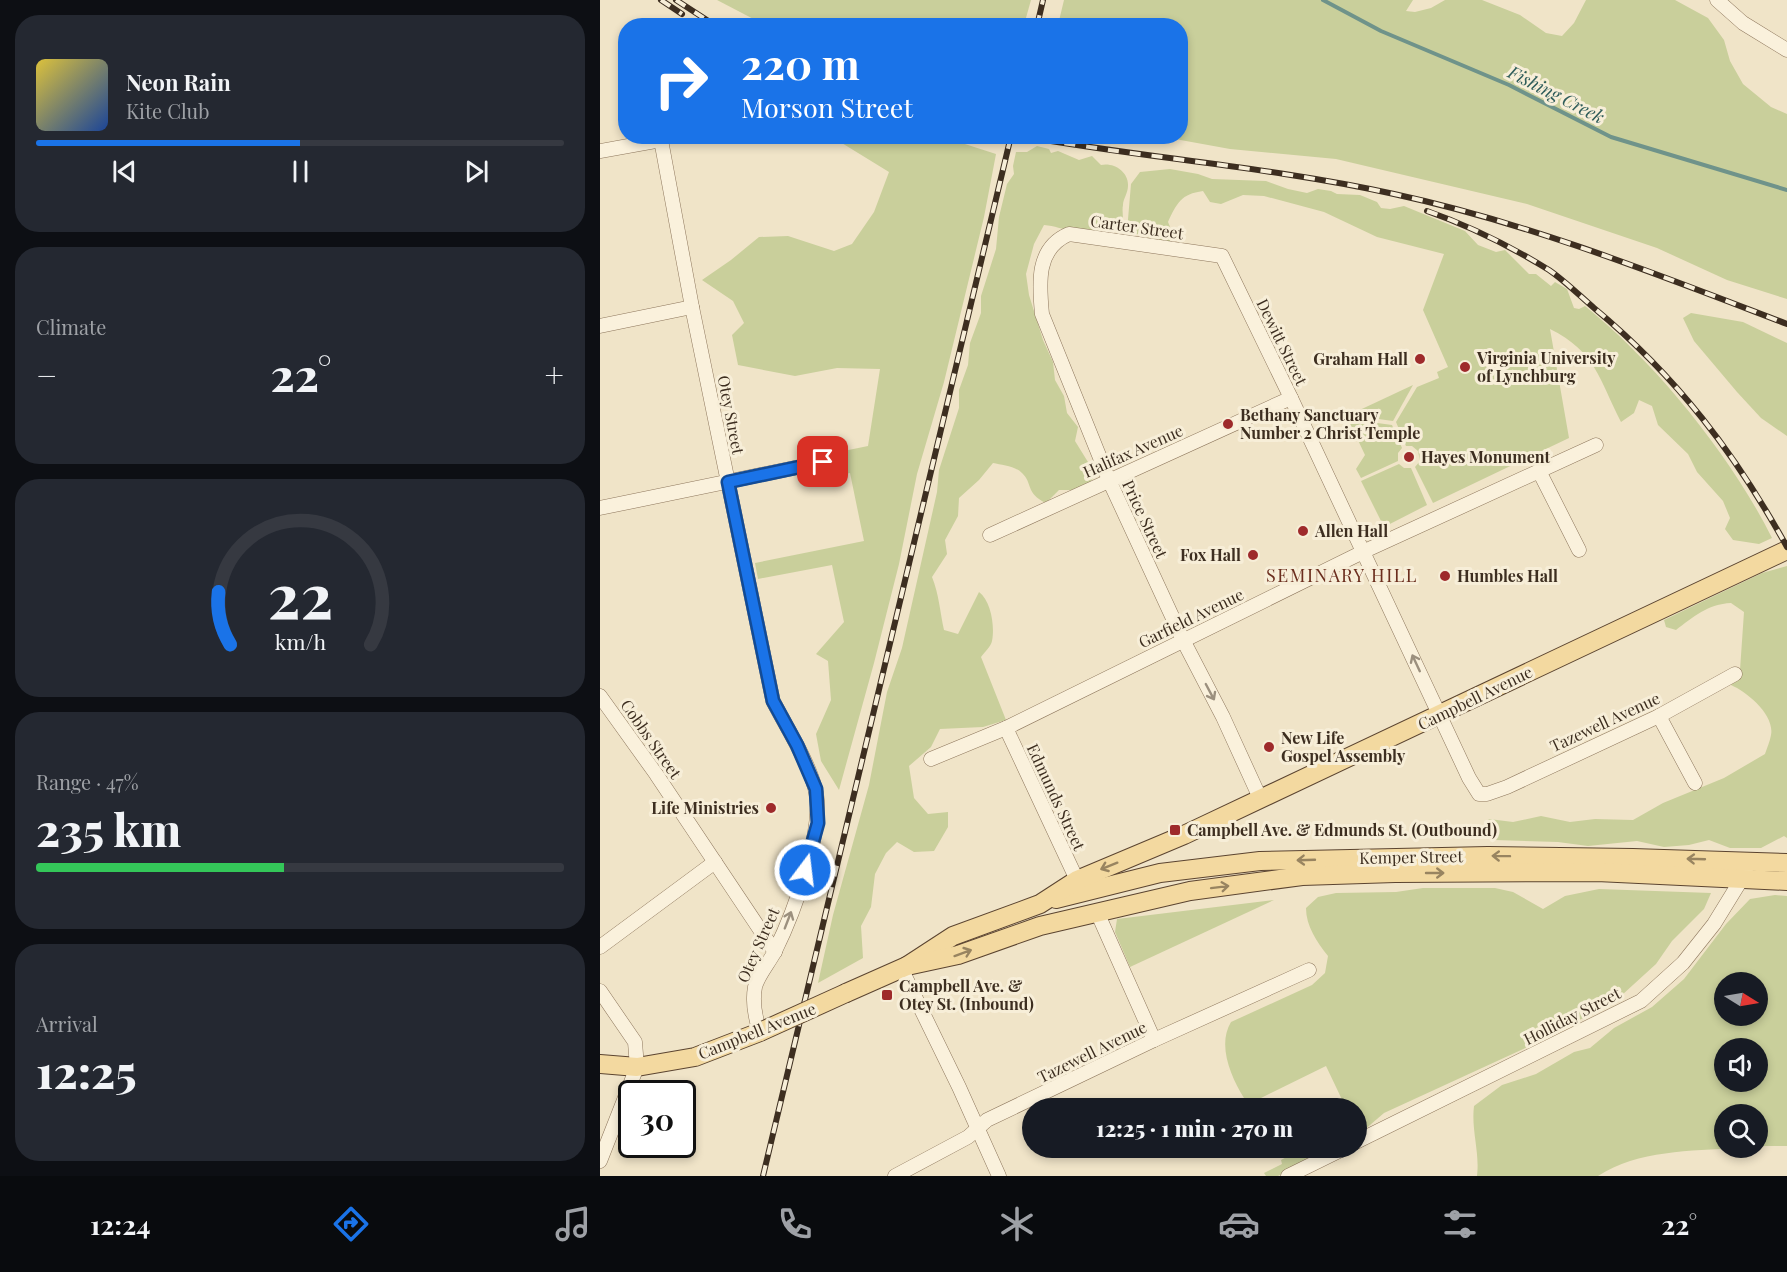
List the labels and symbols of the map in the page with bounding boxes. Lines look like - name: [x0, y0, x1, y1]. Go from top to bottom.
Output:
- water label: Fishing Creek: [1503, 59, 1609, 129]
- street label: Carter Street: [1089, 210, 1185, 243]
- street label: Dewitt Street: [1252, 295, 1313, 389]
- place label: Virginia University of Lynchburg: [1476, 347, 1616, 386]
- place label: Graham Hall: [1313, 348, 1408, 369]
- marker: Graham Hall: [1413, 352, 1427, 366]
- marker: Virginia University of Lynchburg: [1458, 360, 1472, 374]
- street label: Otey Street: [714, 374, 749, 457]
- place label: Bethany Sanctuary Number 2 Christ Temple: [1240, 404, 1420, 443]
- marker: Bethany Sanctuary Number 2 Christ Temple: [1221, 417, 1235, 431]
- street label: Halifax Avenue: [1080, 419, 1186, 482]
- pin: [797, 436, 848, 487]
- place label: Hayes Monument: [1421, 446, 1550, 467]
- marker: Hayes Monument: [1402, 450, 1416, 464]
- street label: Price Street: [1118, 476, 1173, 562]
- place label: Allen Hall: [1314, 520, 1388, 541]
- marker: Allen Hall: [1296, 524, 1310, 538]
- place label: Fox Hall: [1180, 544, 1241, 565]
- marker: Fox Hall: [1246, 548, 1260, 562]
- district label: SEMINARY HILL: [1266, 563, 1418, 587]
- place label: Humbles Hall: [1457, 565, 1558, 586]
- marker: Humbles Hall: [1438, 569, 1452, 583]
- street label: Garfield Avenue: [1135, 583, 1247, 652]
- one-way arrow: [1409, 654, 1421, 672]
- street label: Campbell Avenue: [1414, 661, 1536, 734]
- one-way arrow: [1204, 683, 1216, 700]
- street label: Tazewell Avenue: [1546, 687, 1663, 756]
- street label: Cobbs Street: [616, 695, 687, 783]
- place label: New Life Gospel Assembly: [1281, 727, 1406, 766]
- street label: Edmunds Street: [1023, 740, 1091, 854]
- marker: New Life Gospel Assembly: [1262, 740, 1276, 754]
- place label: Life Ministries: [651, 797, 759, 818]
- marker: Life Ministries: [764, 801, 778, 815]
- place label: Campbell Ave. & Edmunds St. (Outbound): [1187, 819, 1497, 840]
- marker: Campbell Ave. & Edmunds St. (Outbound): [1168, 823, 1182, 837]
- position arrow: [773, 838, 837, 902]
- street label: Kemper Street: [1359, 845, 1463, 868]
- one-way arrow: [1492, 850, 1512, 862]
- one-way arrow: [1297, 854, 1317, 865]
- one-way arrow: [1686, 854, 1706, 865]
- one-way arrow: [1100, 861, 1118, 872]
- one-way arrow: [1425, 867, 1445, 879]
- one-way arrow: [1210, 882, 1230, 893]
- street label: Otey Street: [732, 904, 784, 986]
- one-way arrow: [784, 911, 795, 930]
- one-way arrow: [954, 946, 972, 957]
- north arrow: [1714, 972, 1768, 1026]
- place label: Campbell Ave. & Otey St. (Inbound): [899, 975, 1034, 1014]
- street label: Holliday Street: [1520, 982, 1624, 1049]
- marker: Campbell Ave. & Otey St. (Inbound): [880, 988, 894, 1002]
- street label: Campbell Avenue: [695, 997, 819, 1064]
- street label: Tazewell Avenue: [1034, 1016, 1150, 1087]
- speed limit sign: 30: [618, 1080, 696, 1158]

